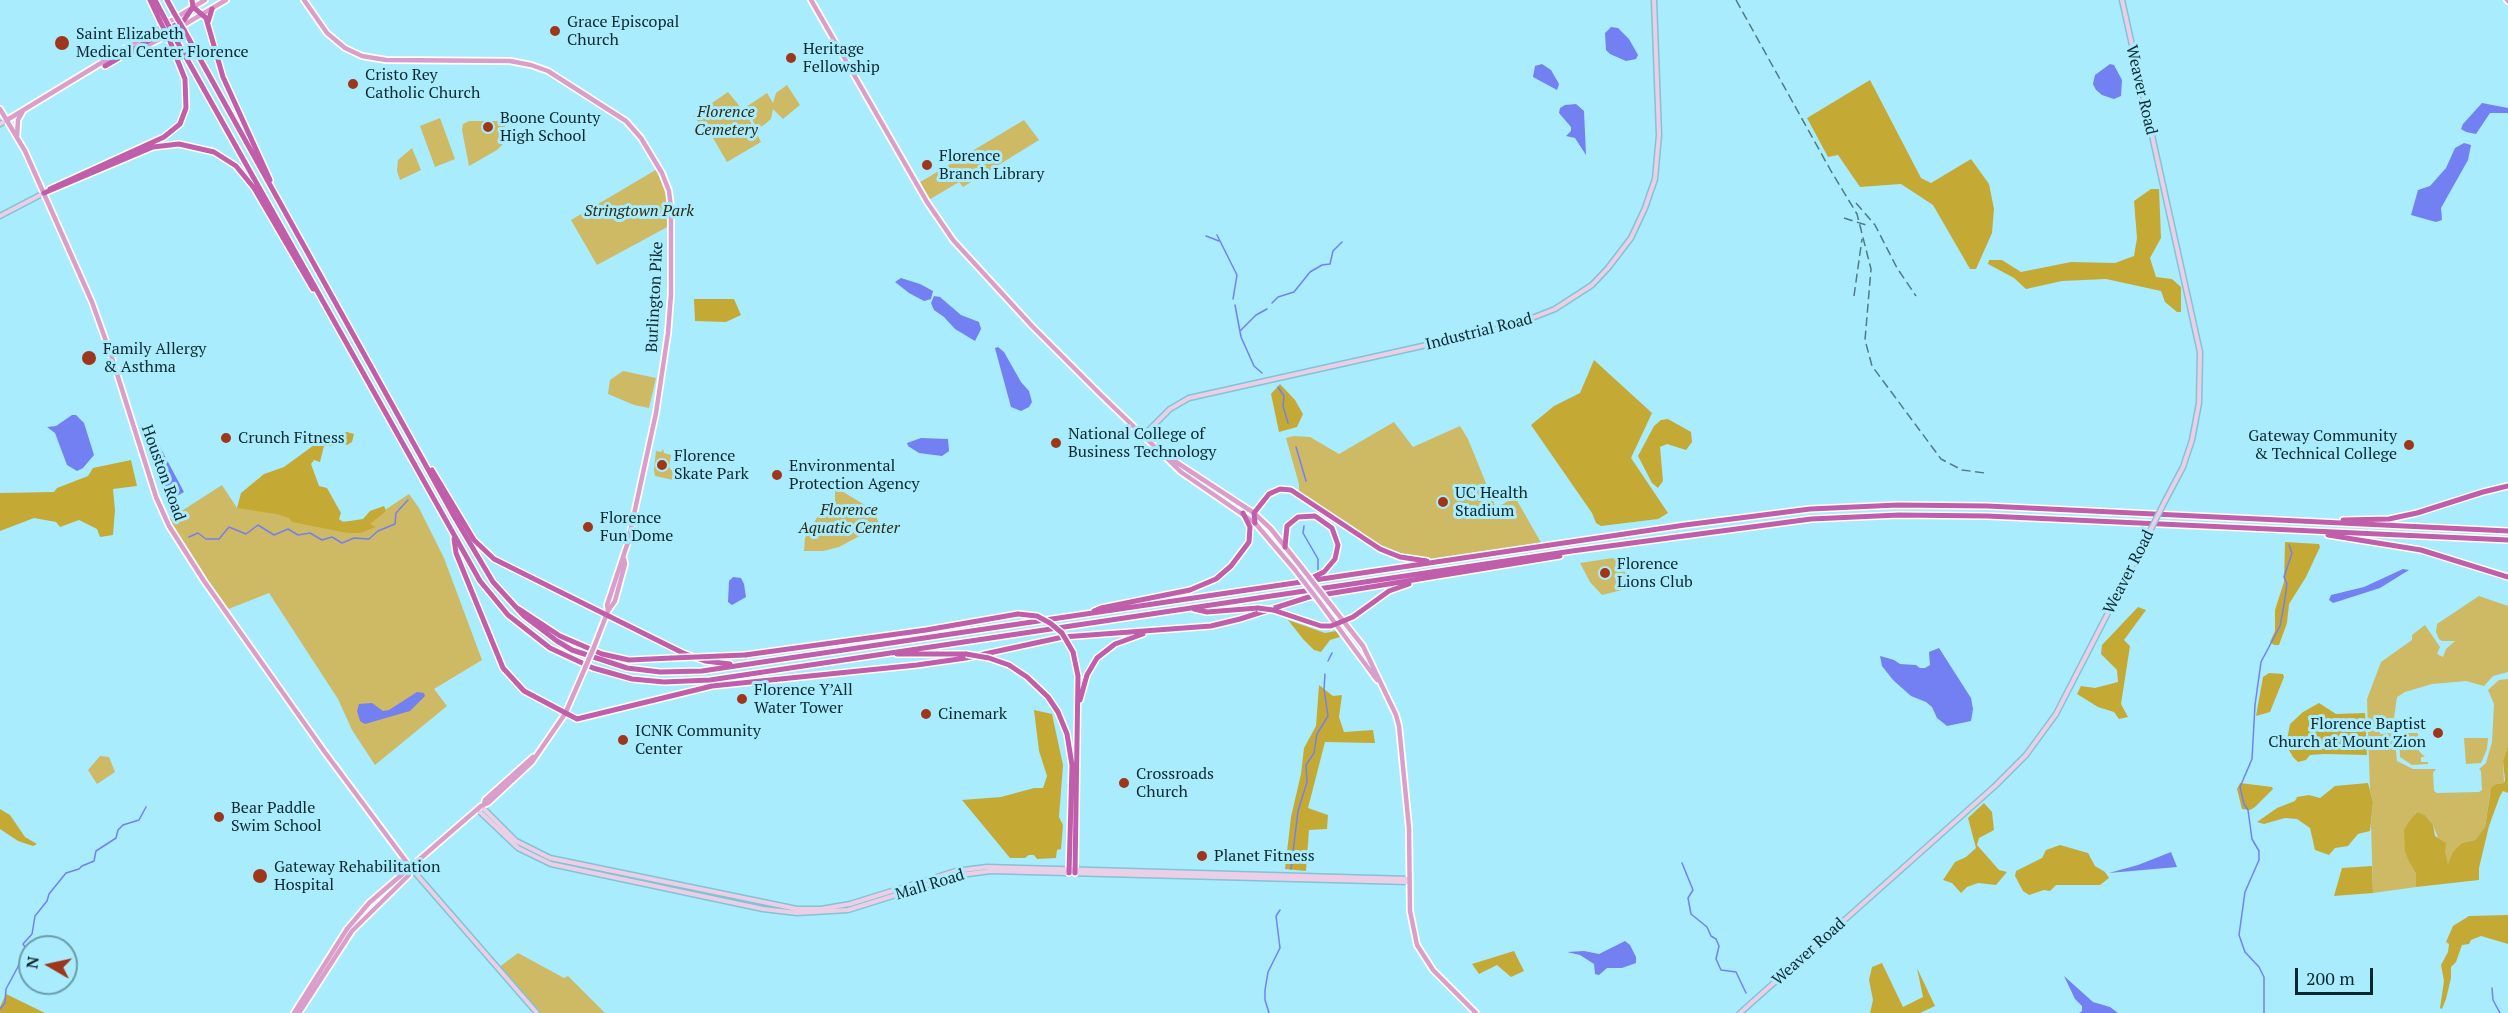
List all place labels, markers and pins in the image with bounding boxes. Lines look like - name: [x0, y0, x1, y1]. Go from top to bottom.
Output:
- place label: Grace Episcopal Church: [567, 12, 679, 50]
- place label: Saint Elizabeth Medical Center Florence: [76, 24, 249, 62]
- marker: Grace Episcopal Church: [548, 24, 562, 38]
- marker: Saint Elizabeth Medical Center Florence: [53, 34, 71, 52]
- place label: Heritage Fellowship: [803, 39, 880, 77]
- marker: Heritage Fellowship: [784, 51, 798, 65]
- place label: Cristo Rey Catholic Church: [365, 65, 480, 103]
- marker: Cristo Rey Catholic Church: [346, 77, 360, 91]
- place label: Boone County High School: [500, 108, 600, 146]
- marker: Boone County High School: [481, 120, 495, 134]
- place label: Florence Branch Library: [939, 146, 1044, 184]
- marker: Florence Branch Library: [920, 158, 934, 172]
- place label: Family Allergy & Asthma: [103, 339, 206, 377]
- marker: Family Allergy & Asthma: [80, 349, 98, 367]
- place label: National College of Business Technology: [1068, 424, 1216, 462]
- place label: Gateway Community & Technical College: [2248, 426, 2397, 464]
- place label: Crunch Fitness: [238, 428, 345, 448]
- marker: Crunch Fitness: [219, 431, 233, 445]
- marker: National College of Business Technology: [1049, 436, 1063, 450]
- marker: Gateway Community & Technical College: [2402, 438, 2416, 452]
- place label: Florence Skate Park: [674, 446, 749, 484]
- place label: Environmental Protection Agency: [789, 456, 920, 494]
- marker: Florence Skate Park: [655, 458, 669, 472]
- marker: Environmental Protection Agency: [770, 468, 784, 482]
- place label: UC Health Stadium: [1455, 483, 1528, 521]
- marker: UC Health Stadium: [1436, 495, 1450, 509]
- place label: Florence Fun Dome: [600, 508, 673, 546]
- marker: Florence Fun Dome: [581, 520, 595, 534]
- place label: Florence Lions Club: [1617, 554, 1693, 592]
- marker: Florence Lions Club: [1598, 566, 1612, 580]
- place label: Florence Y’All Water Tower: [754, 680, 853, 718]
- marker: Florence Y’All Water Tower: [735, 692, 749, 706]
- place label: Cinemark: [938, 704, 1007, 724]
- marker: Cinemark: [919, 707, 933, 721]
- place label: Florence Baptist Church at Mount Zion: [2268, 714, 2426, 752]
- place label: ICNK Community Center: [635, 721, 761, 759]
- marker: Florence Baptist Church at Mount Zion: [2431, 726, 2445, 740]
- marker: ICNK Community Center: [616, 733, 630, 747]
- place label: Crossroads Church: [1136, 764, 1214, 802]
- marker: Crossroads Church: [1117, 776, 1131, 790]
- place label: Bear Paddle Swim School: [231, 798, 322, 836]
- marker: Bear Paddle Swim School: [212, 810, 226, 824]
- place label: Planet Fitness: [1214, 846, 1315, 866]
- marker: Planet Fitness: [1195, 849, 1209, 863]
- place label: Gateway Rehabilitation Hospital: [274, 857, 440, 895]
- marker: Gateway Rehabilitation Hospital: [251, 867, 269, 885]

